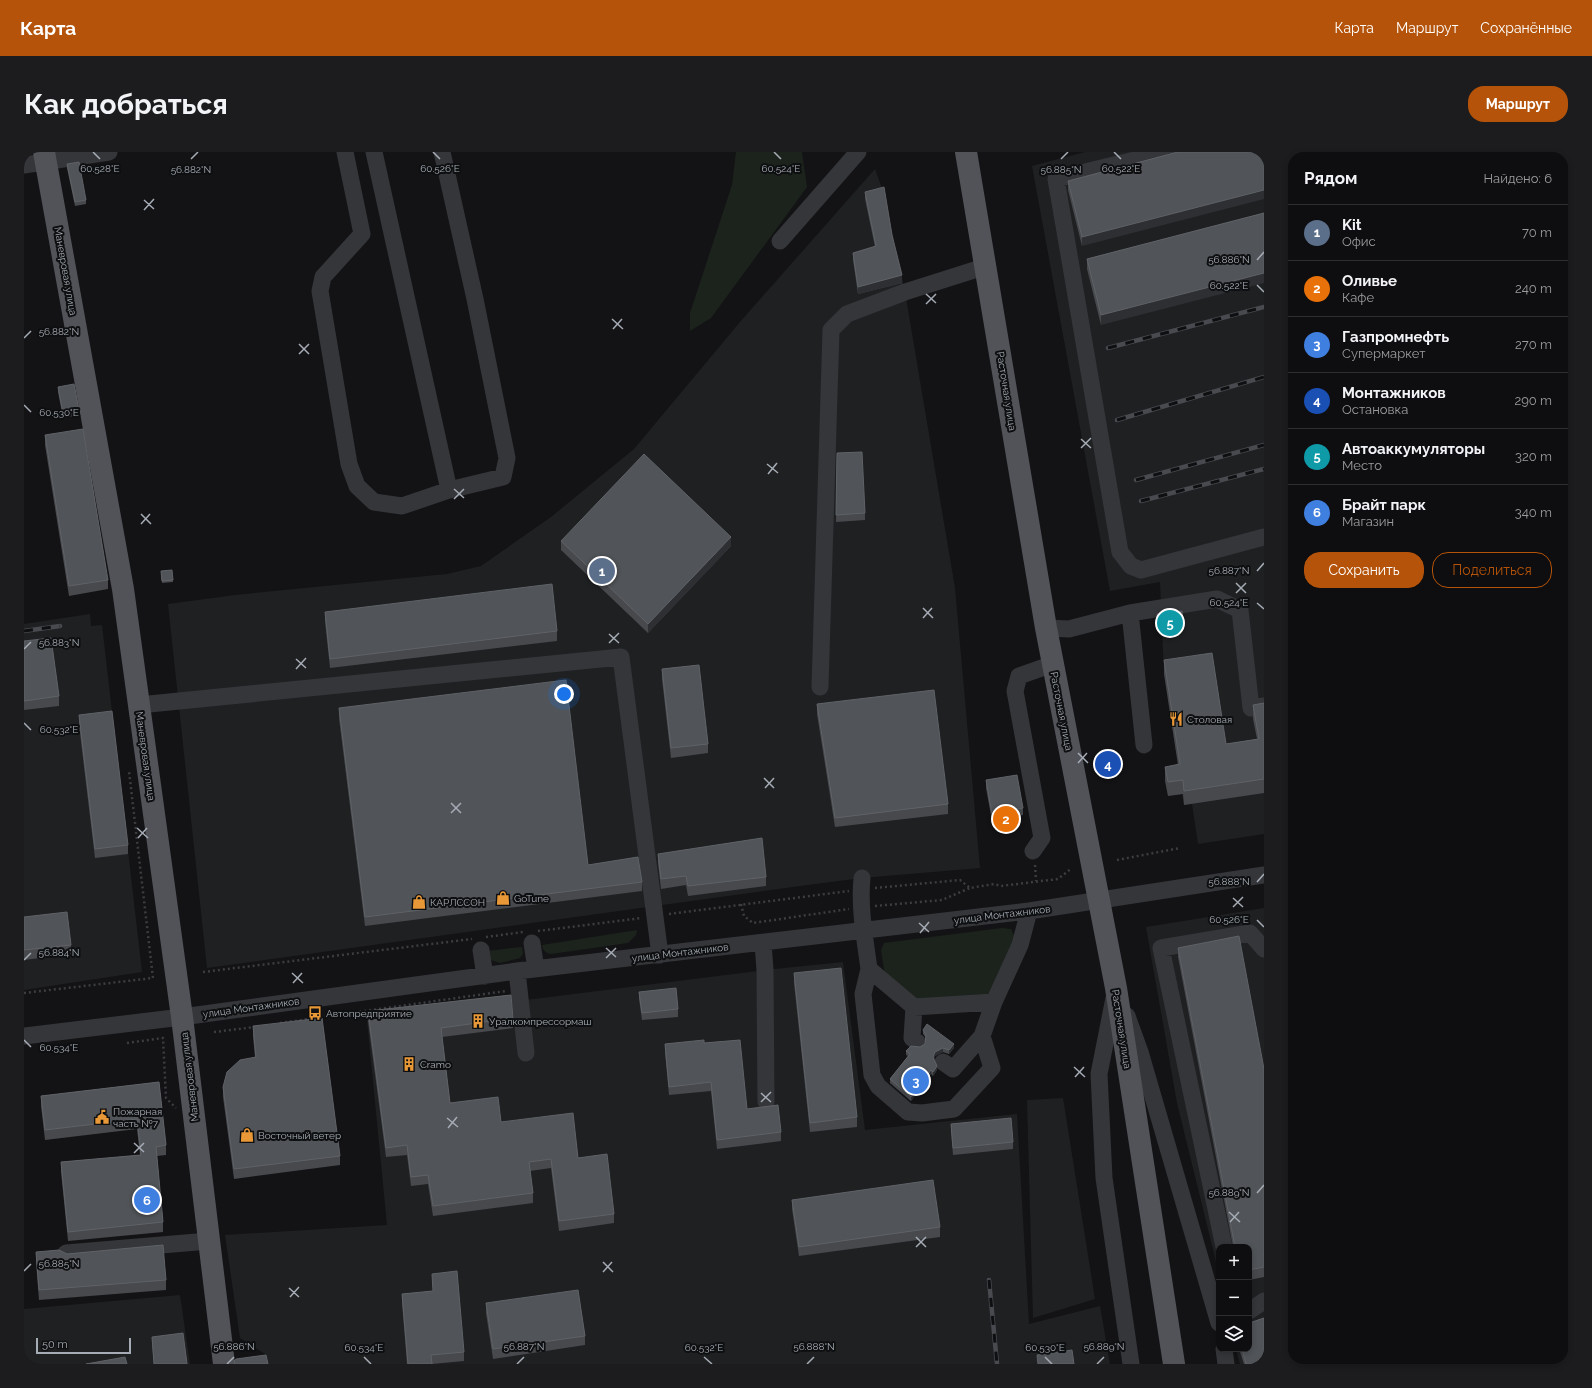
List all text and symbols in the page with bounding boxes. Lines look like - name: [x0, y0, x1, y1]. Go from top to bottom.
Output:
- text: Карта: [20, 17, 76, 39]
- text: Карта: [1335, 20, 1374, 36]
- text: Маршрут: [1396, 20, 1458, 36]
- text: Сохранённые: [1480, 20, 1572, 36]
- button: Маршрут: [1468, 86, 1568, 122]
- text: Как добраться: [24, 88, 228, 121]
- text: 60.528°E: [80, 163, 120, 174]
- text: 60.526°E: [420, 163, 460, 174]
- text: 60.524°E: [762, 163, 800, 174]
- text: 60.522°E: [1102, 163, 1140, 174]
- text: 56.882°N: [171, 164, 211, 175]
- text: 56.885°N: [1040, 164, 1082, 175]
- text: Рядом: [1304, 168, 1357, 188]
- text: Найдено: 6: [1484, 171, 1552, 186]
- text: Kit: [1342, 216, 1362, 234]
- text: 1: [1314, 225, 1320, 240]
- text: 70 m: [1522, 225, 1552, 240]
- street label: Маневровая улица: [52, 226, 79, 316]
- text: Офис: [1342, 234, 1376, 249]
- text: 56.886°N: [1208, 254, 1250, 265]
- text: Оливье: [1342, 272, 1397, 290]
- text: 60.522°E: [1210, 280, 1248, 291]
- text: 2: [1313, 281, 1321, 296]
- text: 240 m: [1515, 281, 1552, 296]
- text: Кафе: [1342, 290, 1374, 305]
- text: 56.882°N: [39, 326, 79, 337]
- text: Газпромнефть: [1342, 328, 1449, 346]
- text: 3: [1313, 337, 1321, 352]
- text: 270 m: [1515, 337, 1552, 352]
- text: Супермаркет: [1342, 346, 1425, 361]
- street label: Расточная улица: [995, 351, 1018, 431]
- text: Монтажников: [1342, 384, 1446, 402]
- text: 4: [1313, 393, 1321, 408]
- text: 290 m: [1514, 393, 1552, 408]
- text: Остановка: [1342, 402, 1408, 417]
- text: 60.530°E: [39, 407, 79, 418]
- text: Автоаккумуляторы: [1342, 440, 1485, 458]
- text: 5: [1313, 449, 1321, 464]
- text: 320 m: [1515, 449, 1552, 464]
- text: Место: [1342, 458, 1382, 473]
- text: Брайт парк: [1342, 496, 1426, 514]
- text: 6: [1313, 505, 1321, 520]
- text: 340 m: [1515, 505, 1552, 520]
- text: Магазин: [1342, 514, 1394, 529]
- button: Сохранить: [1304, 552, 1424, 588]
- button: Поделиться: [1432, 552, 1552, 588]
- pin: 1: [589, 556, 615, 586]
- text: 56.887°N: [1209, 565, 1249, 576]
- text: 60.524°E: [1210, 597, 1248, 608]
- pin: 5: [1157, 608, 1183, 638]
- text: 56.883°N: [39, 637, 79, 648]
- street label: Расточная улица: [1048, 671, 1075, 751]
- your location: [554, 684, 574, 704]
- street label: Маневровая улица: [134, 711, 157, 801]
- restaurant icon: Столовая: [1168, 711, 1184, 727]
- place label: Столовая: [1187, 714, 1232, 725]
- text: 60.532°E: [40, 724, 78, 735]
- pin: 4: [1095, 749, 1121, 779]
- pin: 2: [993, 804, 1019, 834]
- text: 56.888°N: [1208, 876, 1250, 887]
- shop icon: GoTune: [495, 890, 511, 906]
- place label: GoTune: [514, 893, 549, 904]
- shop icon: КАРЛССОН: [411, 894, 427, 910]
- place label: КАРЛССОН: [430, 897, 485, 908]
- street label: улица Монтажников: [953, 903, 1051, 926]
- text: 60.526°E: [1209, 914, 1249, 925]
- street label: улица Монтажников: [631, 941, 729, 964]
- text: 56.884°N: [39, 947, 79, 958]
- street label: Расточная улица: [1110, 989, 1133, 1069]
- street label: улица Монтажников: [202, 995, 300, 1020]
- bus stop icon: Автопредприятие: [307, 1005, 323, 1021]
- place label: Автопредприятие: [326, 1008, 412, 1019]
- building icon: Уралкомпрессормаш: [470, 1013, 486, 1029]
- place label: Уралкомпрессормаш: [489, 1016, 592, 1027]
- street label: Маневровая улица: [179, 1032, 200, 1122]
- text: 60.534°E: [40, 1042, 78, 1053]
- building icon: Cramo: [401, 1056, 417, 1072]
- place label: Cramo: [420, 1059, 451, 1070]
- pin: 3: [903, 1066, 929, 1096]
- place label: Пожарная часть №7: [113, 1106, 162, 1129]
- public building icon: Пожарная часть №7: [94, 1109, 110, 1125]
- shop icon: Восточный ветер: [239, 1127, 255, 1143]
- place label: Восточный ветер: [258, 1130, 341, 1141]
- pin: 6: [134, 1185, 160, 1215]
- text: 56.889°N: [1208, 1187, 1250, 1198]
- map controls: [1216, 1244, 1252, 1352]
- button: +: [1216, 1244, 1252, 1280]
- text: 56.885°N: [38, 1258, 80, 1269]
- button: −: [1216, 1280, 1252, 1316]
- button: layers: [1216, 1316, 1252, 1352]
- scale bar: [36, 1336, 131, 1355]
- text: 50 m: [42, 1338, 68, 1351]
- text: 56.886°N: [213, 1341, 255, 1352]
- text: 56.887°N: [504, 1341, 544, 1352]
- text: 56.888°N: [793, 1341, 835, 1352]
- text: 56.889°N: [1083, 1341, 1125, 1352]
- text: 60.534°E: [345, 1342, 383, 1353]
- text: 60.532°E: [685, 1342, 723, 1353]
- text: 60.530°E: [1025, 1342, 1065, 1353]

